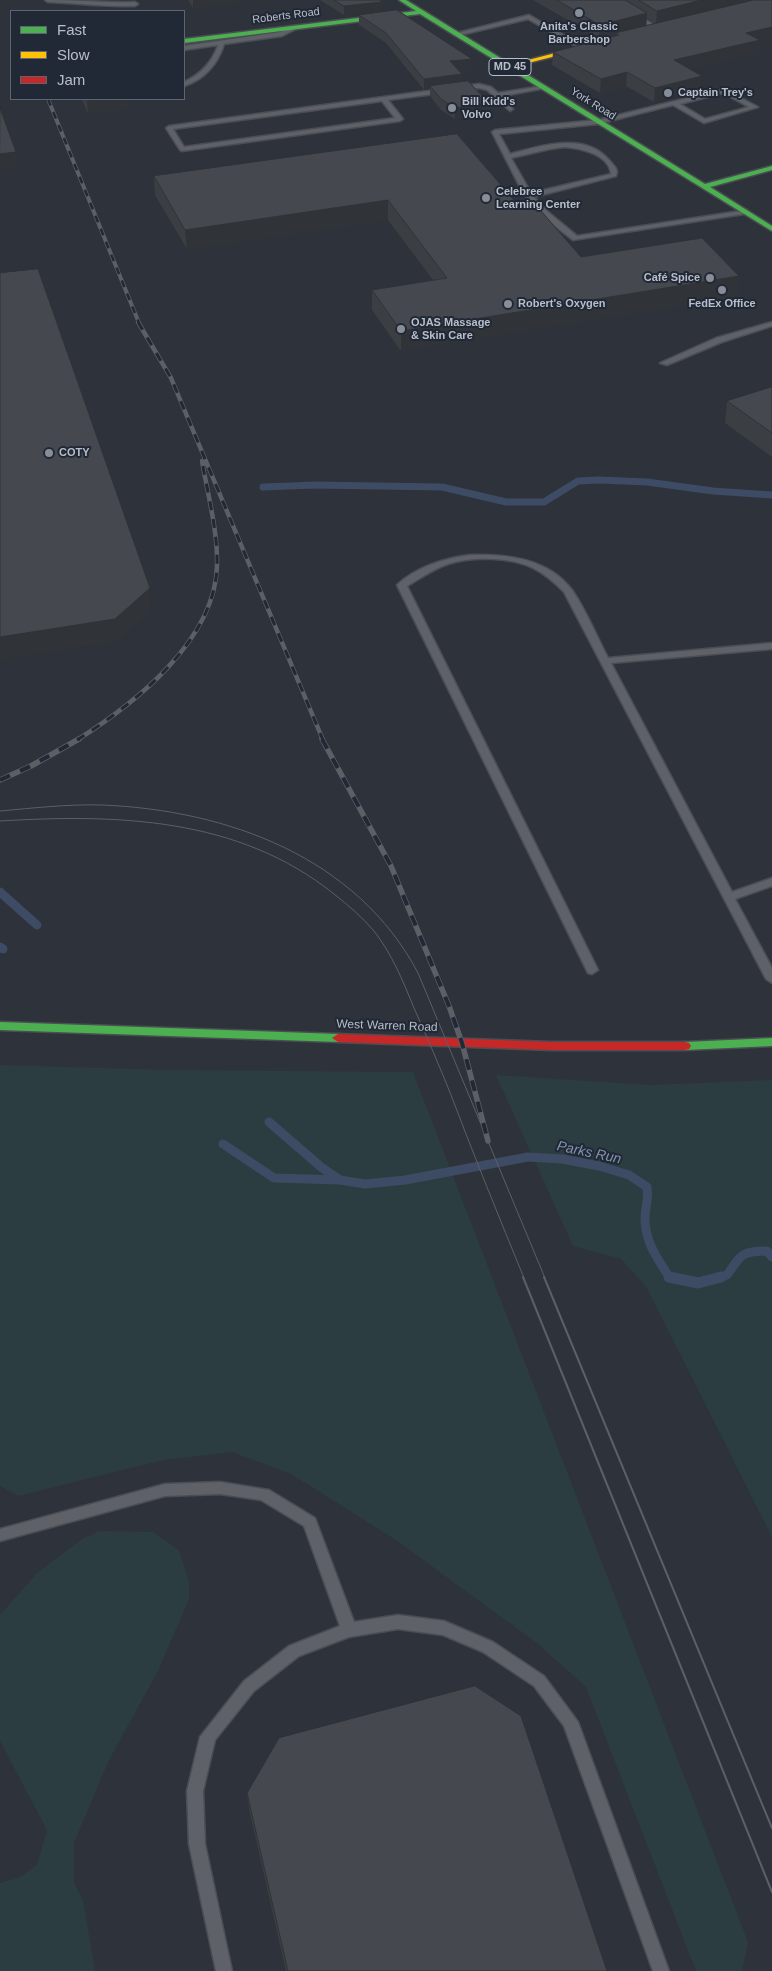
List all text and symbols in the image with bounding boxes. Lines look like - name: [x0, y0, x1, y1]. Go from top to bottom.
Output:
- street label: Roberts Road: [252, 5, 320, 27]
- marker: Anita's Classic Barbershop: [573, 7, 585, 19]
- legend: [10, 10, 185, 100]
- place label: Anita's Classic Barbershop: [540, 20, 618, 46]
- text: Fast: [57, 21, 86, 38]
- text: Slow: [57, 46, 90, 63]
- road number: MD 45: [489, 58, 531, 76]
- text: Jam: [57, 71, 85, 88]
- street label: York Road: [568, 85, 618, 123]
- place label: Captain Trey's: [678, 86, 753, 100]
- marker: Captain Trey's: [662, 87, 674, 99]
- place label: Bill Kidd's Volvo: [462, 95, 515, 121]
- marker: Bill Kidd's Volvo: [446, 102, 458, 114]
- place label: Celebree Learning Center: [496, 185, 580, 211]
- marker: Celebree Learning Center: [480, 192, 492, 204]
- place label: Café Spice: [644, 271, 700, 285]
- marker: Café Spice: [704, 272, 716, 284]
- marker: FedEx Office: [716, 284, 728, 296]
- place label: Robert's Oxygen: [518, 297, 606, 311]
- place label: FedEx Office: [688, 297, 756, 311]
- marker: Robert's Oxygen: [502, 298, 514, 310]
- place label: OJAS Massage & Skin Care: [411, 316, 490, 342]
- marker: OJAS Massage & Skin Care: [395, 323, 407, 335]
- place label: COTY: [59, 446, 90, 460]
- marker: COTY: [43, 447, 55, 459]
- street label: West Warren Road: [336, 1017, 438, 1035]
- water label: Parks Run: [555, 1138, 623, 1168]

